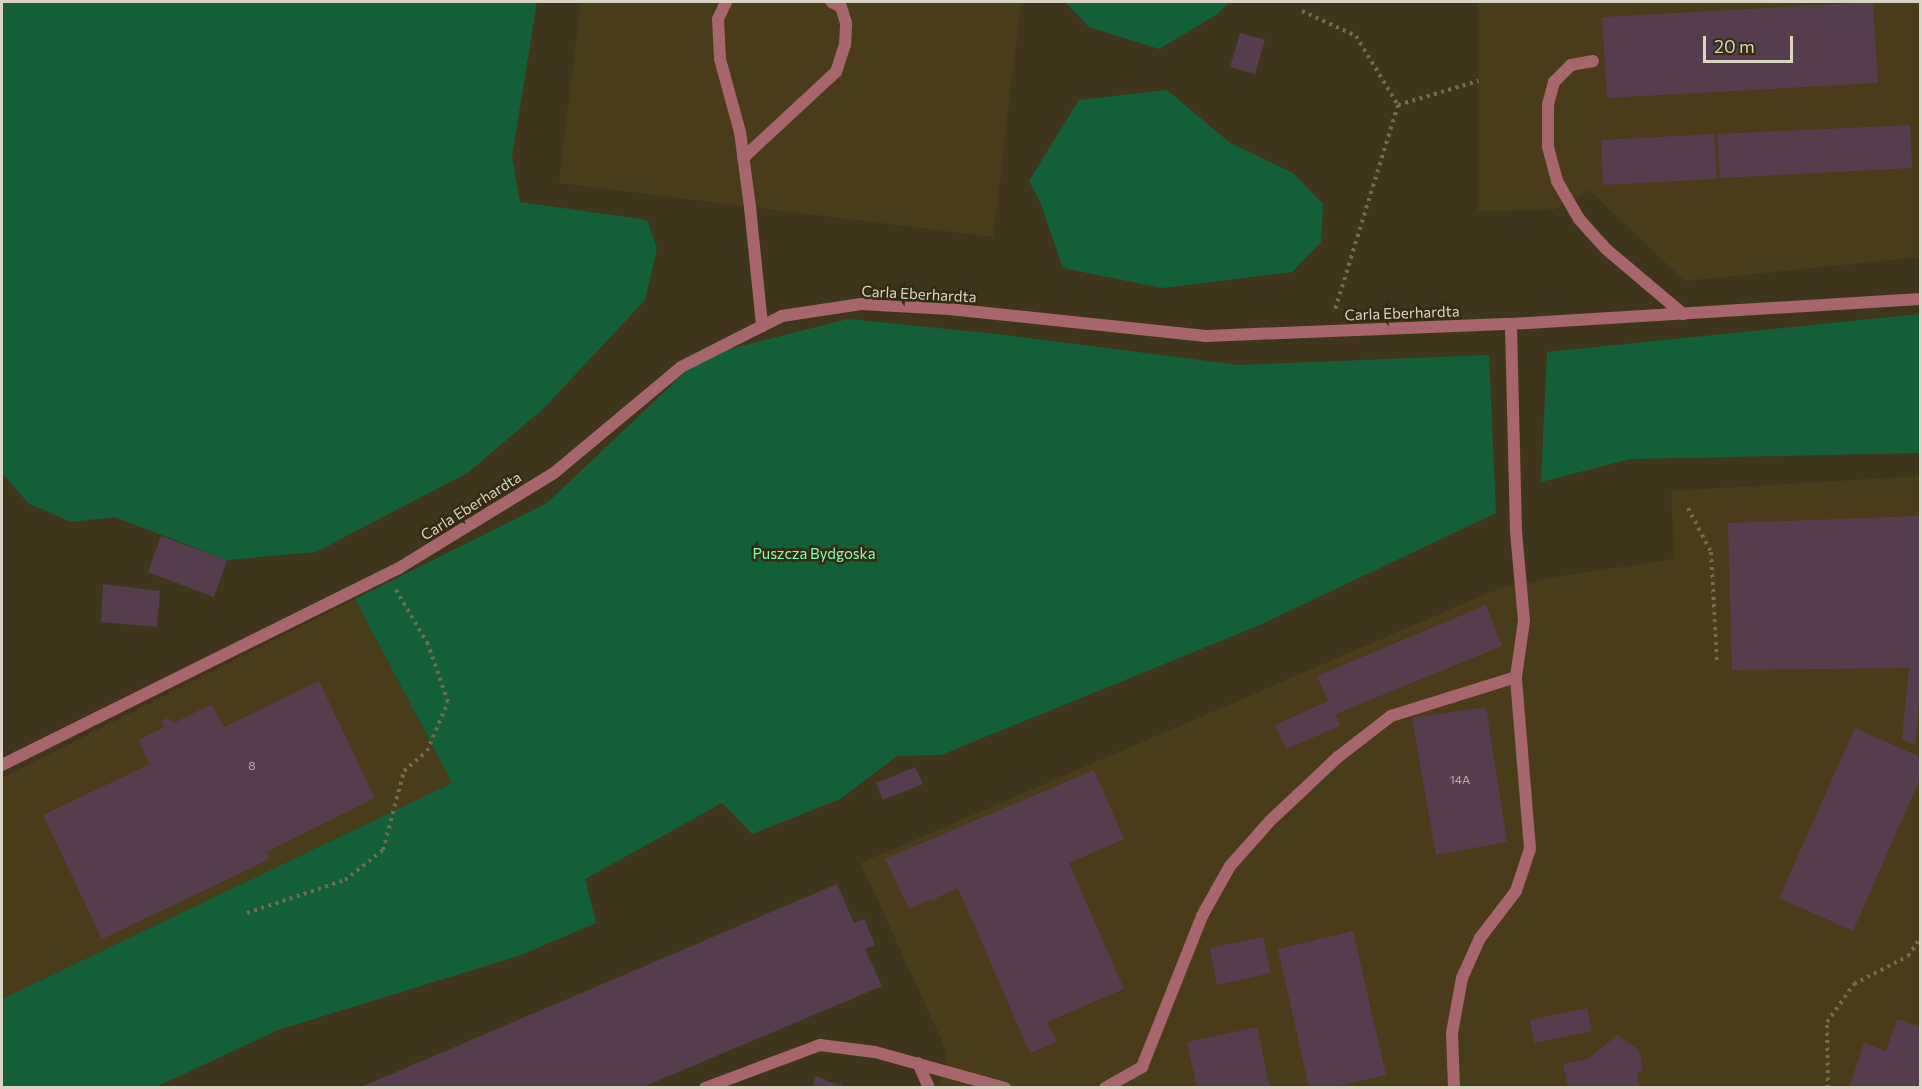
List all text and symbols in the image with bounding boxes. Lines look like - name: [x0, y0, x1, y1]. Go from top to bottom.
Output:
- scale bar: [1706, 24, 1796, 62]
- text: 20 m: [1714, 35, 1755, 57]
- street label: Carla Eberhardta: [861, 282, 977, 306]
- street label: Carla Eberhardta: [1344, 302, 1460, 324]
- street label: Carla Eberhardta: [417, 468, 525, 544]
- park label: Puszcza Bydgoska: [752, 545, 876, 563]
- house number: 8: [248, 759, 256, 773]
- house number: 14A: [1450, 773, 1470, 787]

